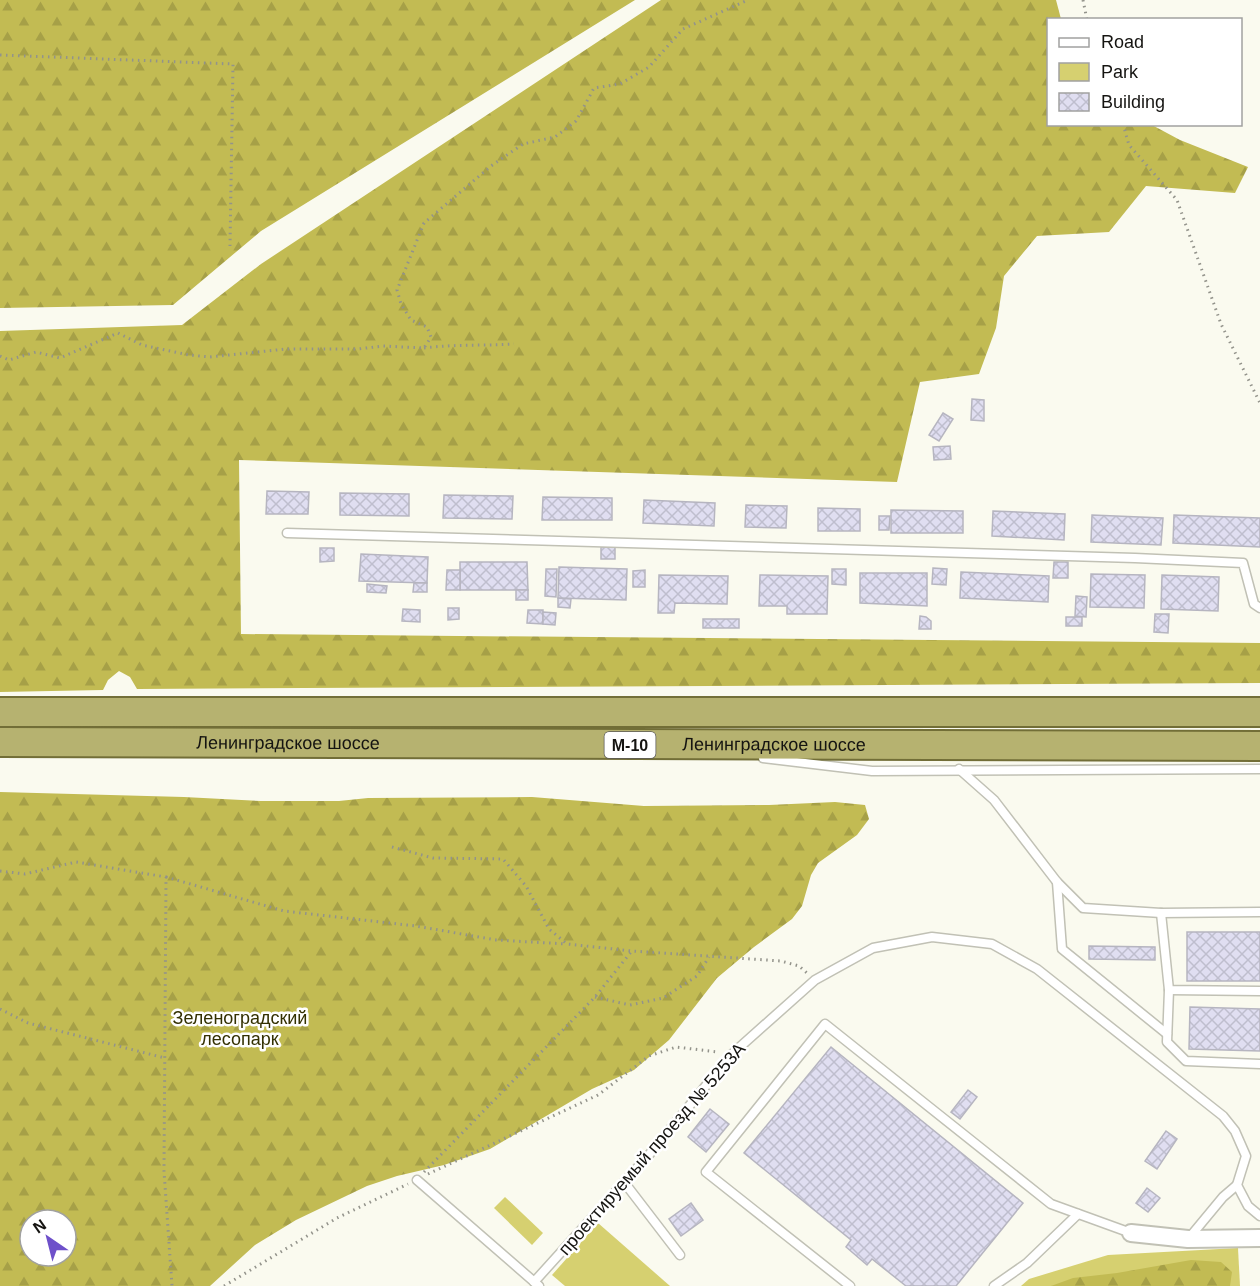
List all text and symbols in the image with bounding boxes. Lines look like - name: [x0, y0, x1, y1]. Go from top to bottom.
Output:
- legend: [1047, 18, 1242, 126]
- text: Road: [1101, 32, 1144, 52]
- text: Park: [1101, 62, 1139, 82]
- text: Building: [1101, 92, 1165, 112]
- road number: М-10: [604, 732, 656, 758]
- street label: Ленинградское шоссе: [196, 733, 380, 753]
- street label: Ленинградское шоссе: [682, 734, 866, 755]
- park label: Зеленоградский лесопарк: [173, 1008, 307, 1049]
- street label: проектируемый проезд № 5253А: [554, 1039, 750, 1259]
- north arrow: [18, 1208, 78, 1268]
- text: N: [30, 1216, 49, 1236]

